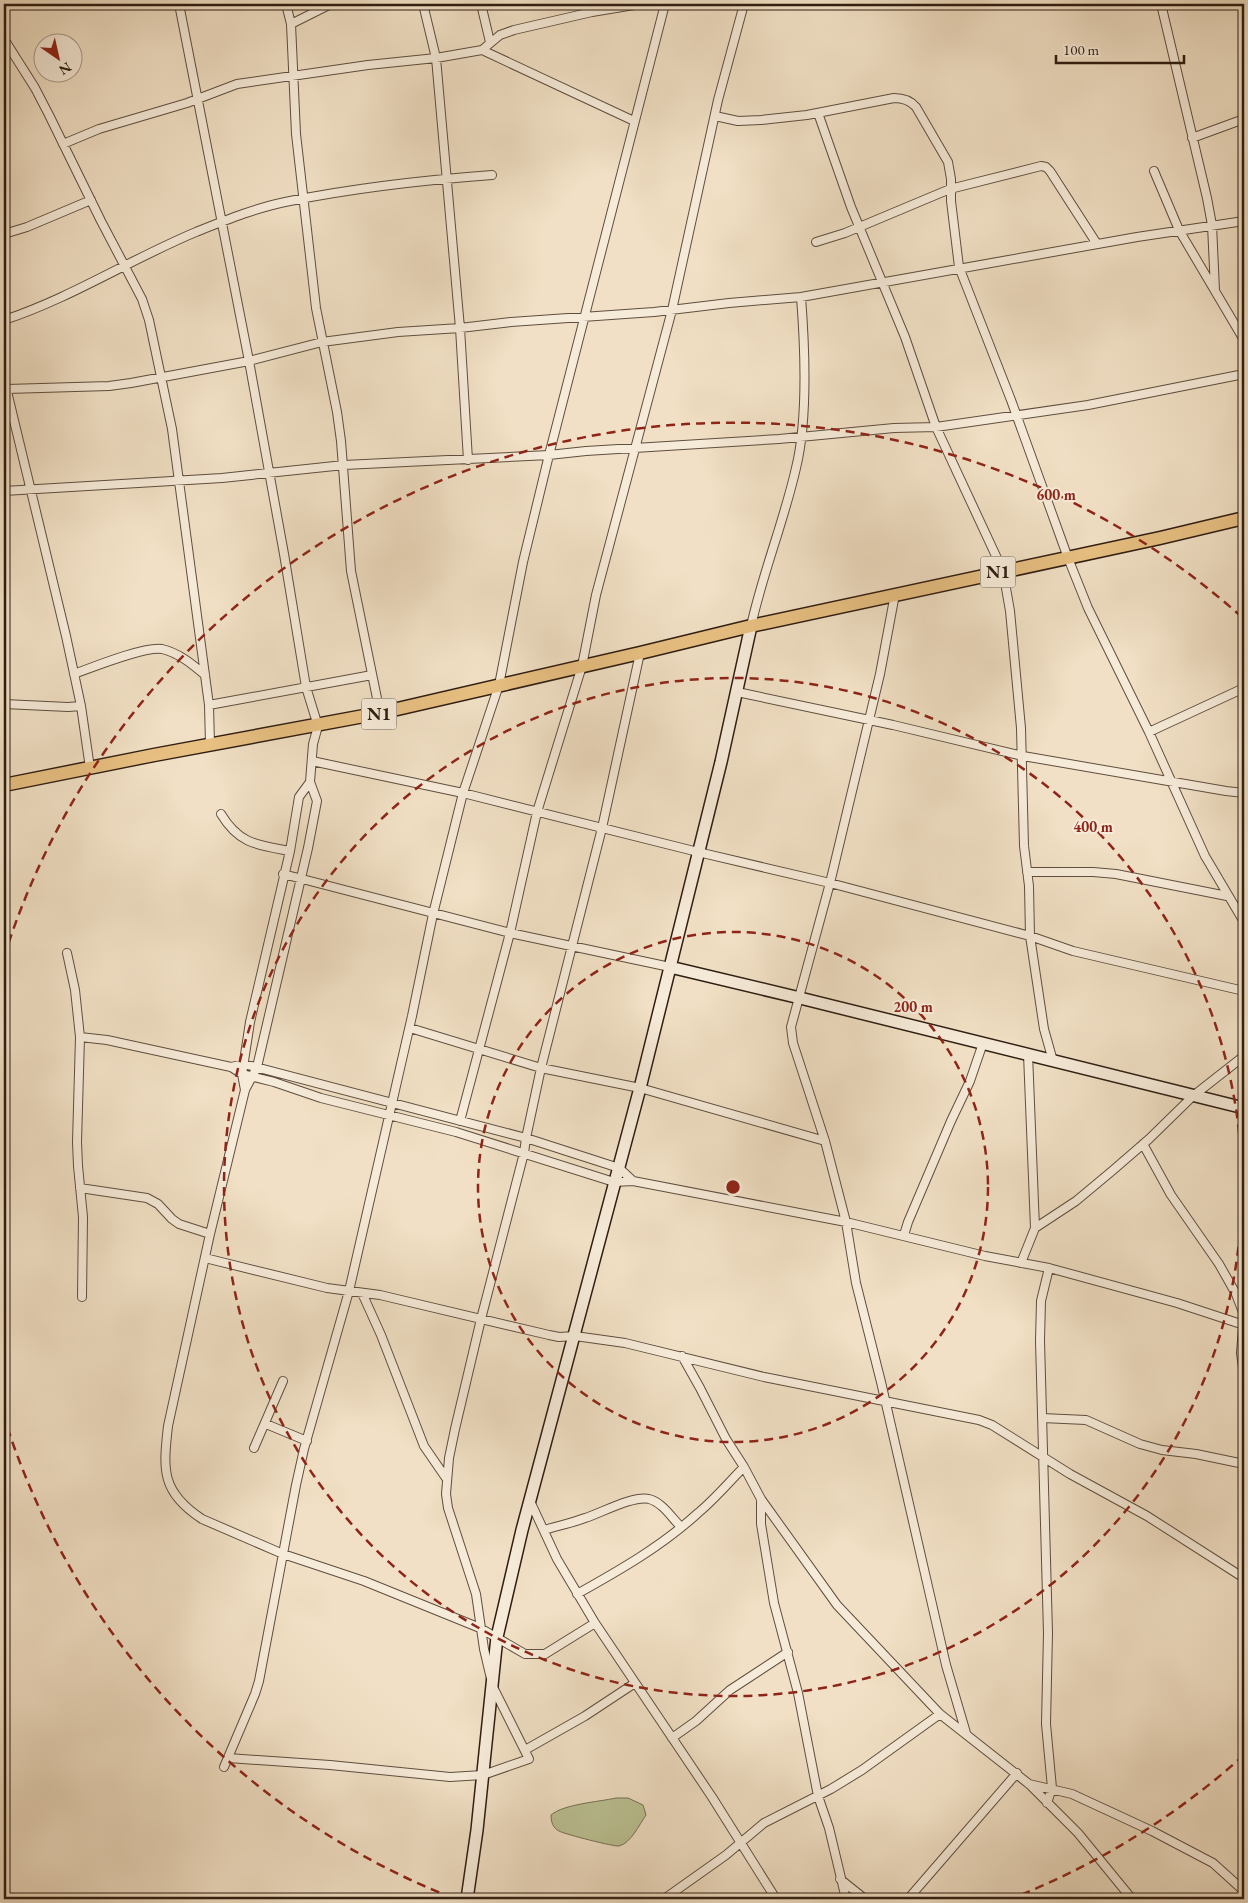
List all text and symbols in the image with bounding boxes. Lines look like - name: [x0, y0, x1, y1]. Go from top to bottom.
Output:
- north arrow: [32, 32, 82, 82]
- scale bar: [1056, 32, 1183, 64]
- text: 100 m: [1063, 40, 1100, 59]
- text: N: [55, 58, 75, 80]
- text: 600 m: [1036, 485, 1076, 504]
- road number: N1: [980, 556, 1016, 588]
- road number: N1: [362, 699, 396, 730]
- text: 400 m: [1073, 817, 1113, 836]
- text: 200 m: [893, 997, 933, 1016]
- centre of rings: [724, 1178, 742, 1196]

